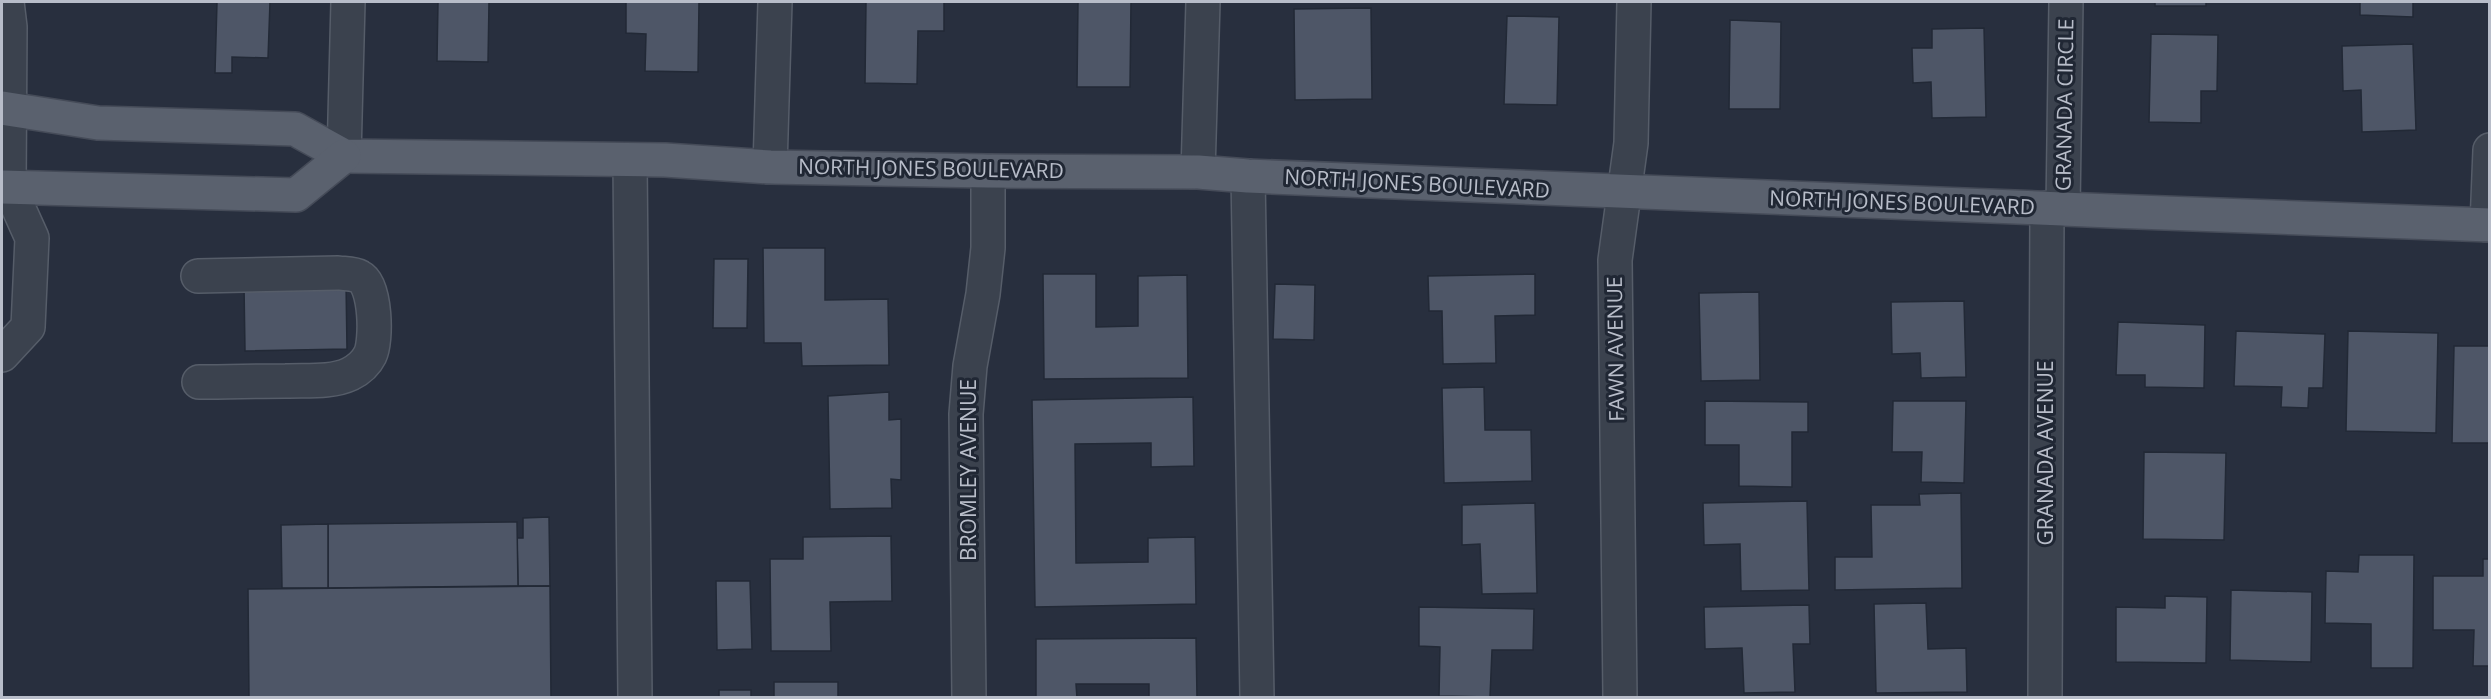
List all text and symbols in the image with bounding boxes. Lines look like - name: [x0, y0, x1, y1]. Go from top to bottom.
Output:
- street label: GRANADA CIRCLE: [2048, 19, 2080, 191]
- street label: NORTH JONES BOULEVARD: [798, 152, 1064, 184]
- street label: NORTH JONES BOULEVARD: [1284, 162, 1551, 204]
- street label: NORTH JONES BOULEVARD: [1769, 183, 2035, 221]
- street label: FAWN AVENUE: [1600, 276, 1630, 422]
- street label: GRANADA AVENUE: [2031, 361, 2059, 545]
- street label: BROMLEY AVENUE: [954, 379, 982, 561]

